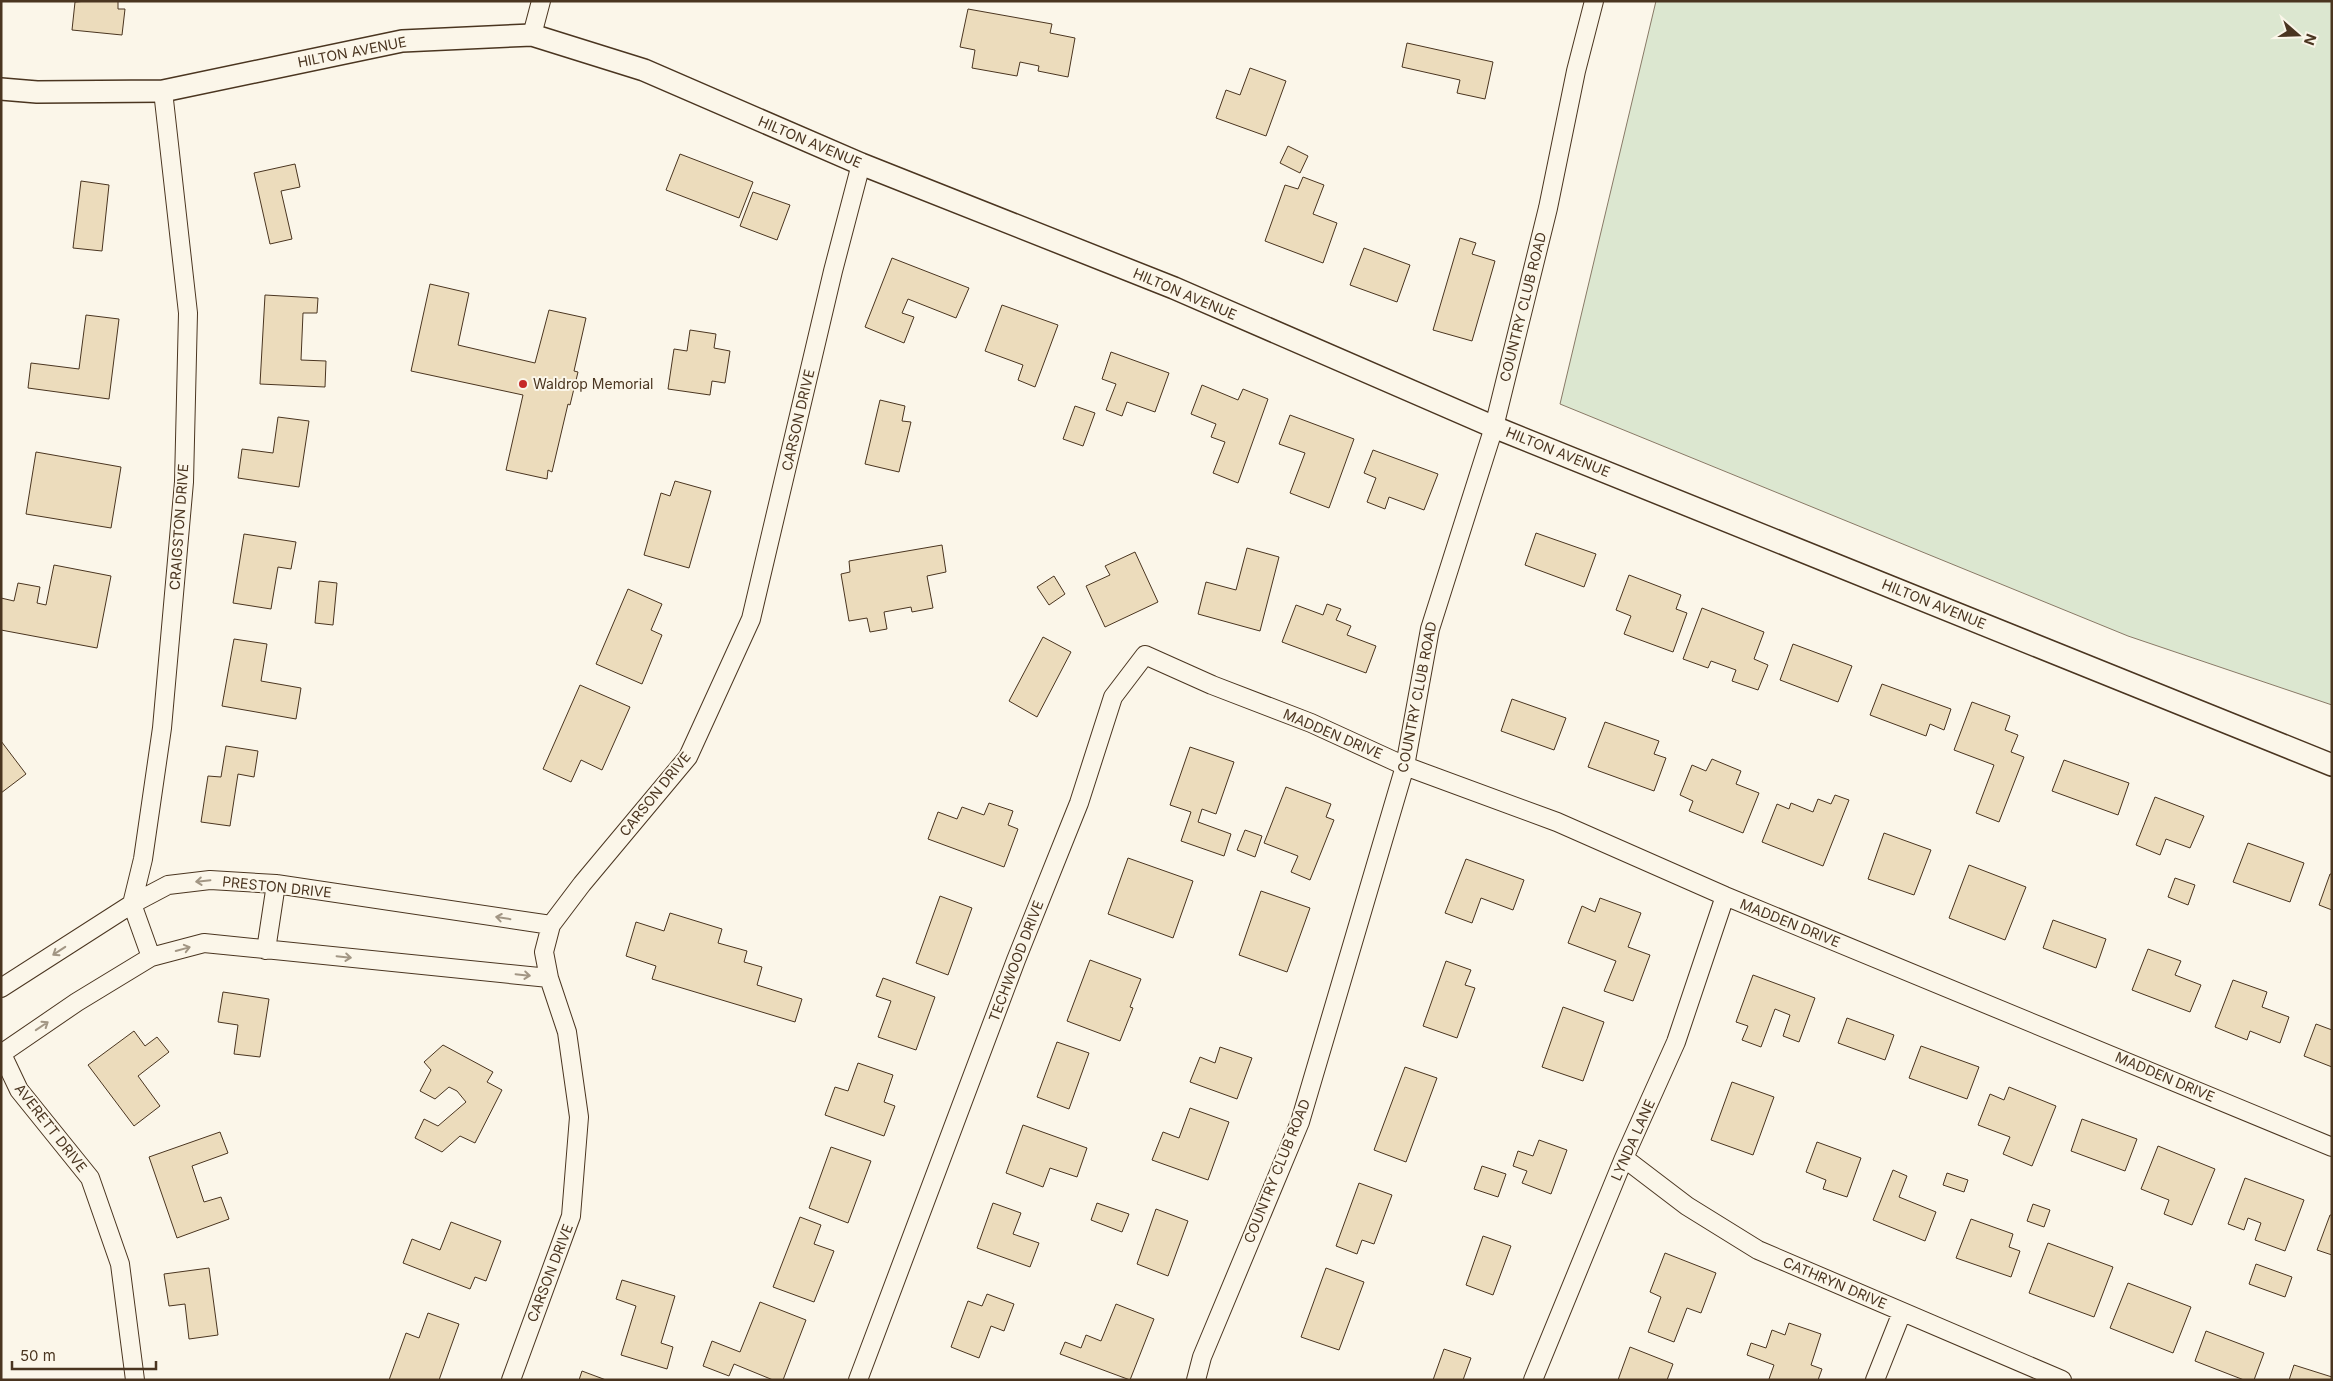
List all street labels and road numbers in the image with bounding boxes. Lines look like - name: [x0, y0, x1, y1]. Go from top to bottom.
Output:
- street label: HILTON AVENUE: [296, 33, 408, 70]
- street label: HILTON AVENUE: [756, 112, 864, 171]
- street label: COUNTRY CLUB ROAD: [1496, 230, 1549, 384]
- street label: HILTON AVENUE: [1131, 264, 1239, 323]
- street label: CARSON DRIVE: [778, 367, 817, 472]
- street label: HILTON AVENUE: [1504, 423, 1613, 480]
- street label: CRAIGSTON DRIVE: [166, 463, 191, 591]
- street label: HILTON AVENUE: [1880, 575, 1989, 632]
- street label: COUNTRY CLUB ROAD: [1393, 620, 1440, 774]
- street label: MADDEN DRIVE: [1281, 705, 1385, 762]
- street label: CARSON DRIVE: [615, 748, 694, 839]
- street label: PRESTON DRIVE: [221, 872, 333, 901]
- street label: MADDEN DRIVE: [1738, 895, 1843, 950]
- street label: TECHWOOD DRIVE: [985, 898, 1046, 1024]
- street label: MADDEN DRIVE: [2113, 1048, 2217, 1105]
- street label: AVERETT DRIVE: [12, 1080, 91, 1175]
- street label: COUNTRY CLUB ROAD: [1240, 1096, 1313, 1245]
- street label: LYNDA LANE: [1607, 1096, 1658, 1183]
- street label: CARSON DRIVE: [523, 1221, 576, 1324]
- street label: CATHRYN DRIVE: [1781, 1253, 1890, 1312]

